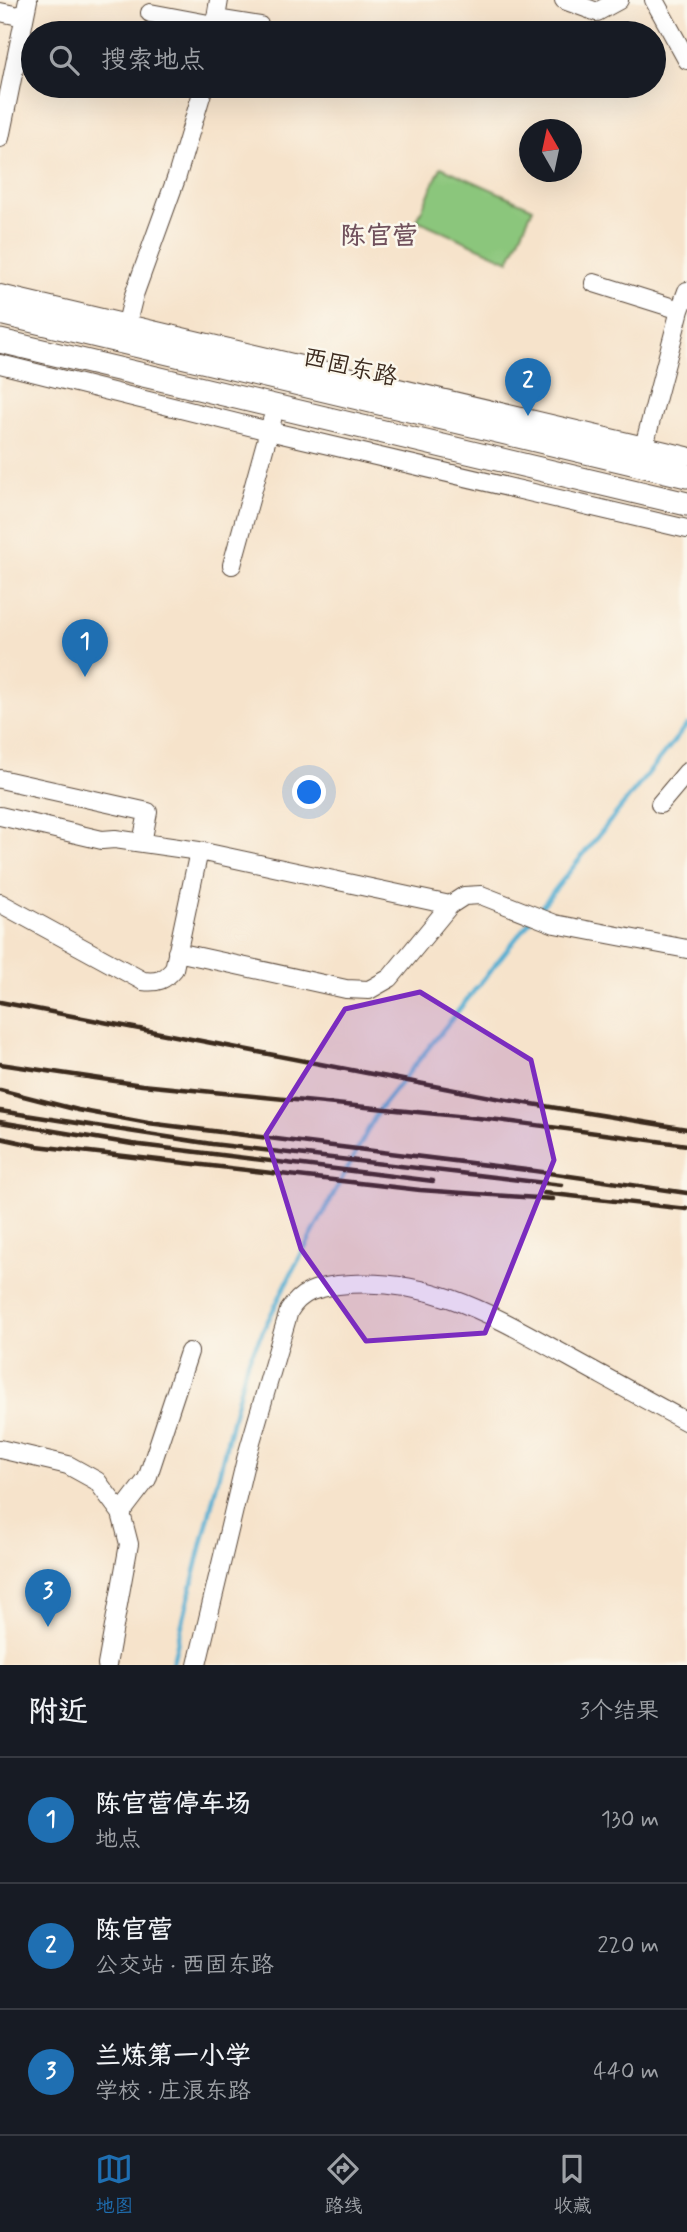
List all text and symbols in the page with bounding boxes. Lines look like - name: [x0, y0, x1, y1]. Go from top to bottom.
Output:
- search box: [21, 21, 666, 98]
- icon: search: [45, 41, 83, 79]
- text: 搜索地点: [101, 44, 205, 78]
- north arrow: [519, 119, 582, 182]
- district label: 陈官营: [340, 220, 418, 254]
- street label: 西固东路: [300, 342, 400, 394]
- pin: 2: [505, 358, 551, 416]
- pin: 1: [62, 619, 108, 677]
- your location: [292, 775, 326, 809]
- pin: 3: [25, 1569, 71, 1627]
- text: 附近: [28, 1693, 88, 1732]
- text: 3个结果: [580, 1697, 659, 1727]
- text: 陈官营停车场: [95, 1788, 251, 1822]
- text: 1: [46, 1805, 56, 1835]
- text: 130 m: [601, 1805, 659, 1835]
- text: 地点: [95, 1825, 141, 1855]
- text: 陈官营: [95, 1914, 173, 1948]
- text: 2: [45, 1931, 57, 1961]
- text: 220 m: [597, 1931, 659, 1961]
- text: 公交站 · 西固东路: [95, 1951, 274, 1981]
- text: 兰炼第一小学: [95, 2040, 251, 2074]
- text: 3: [46, 2057, 56, 2087]
- text: 440 m: [593, 2057, 659, 2087]
- text: 学校 · 庄浪东路: [95, 2077, 251, 2107]
- tab: 地图: [95, 2150, 134, 2219]
- tab: 路线: [324, 2150, 363, 2219]
- tab: 收藏: [553, 2150, 592, 2219]

